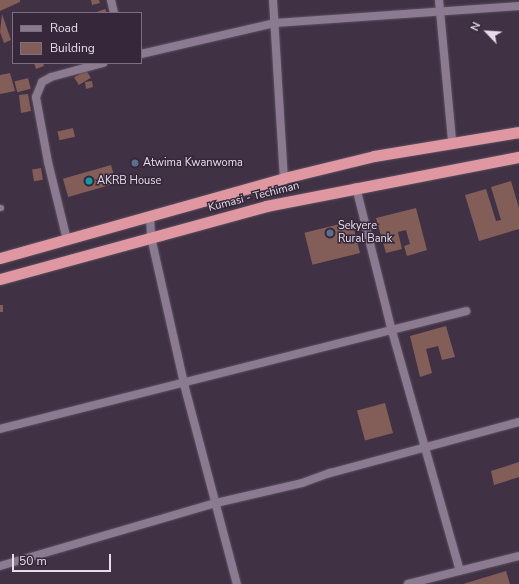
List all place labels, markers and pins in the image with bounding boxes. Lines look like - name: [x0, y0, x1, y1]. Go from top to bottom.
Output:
- place label: Atwima Kwanwoma: [143, 156, 243, 170]
- marker: Atwima Kwanwoma: [130, 158, 140, 168]
- place label: AKRB House: [97, 174, 161, 188]
- marker: AKRB House: [84, 176, 94, 186]
- place label: Sekyere Rural Bank: [338, 220, 392, 246]
- marker: Sekyere Rural Bank: [325, 228, 335, 238]

